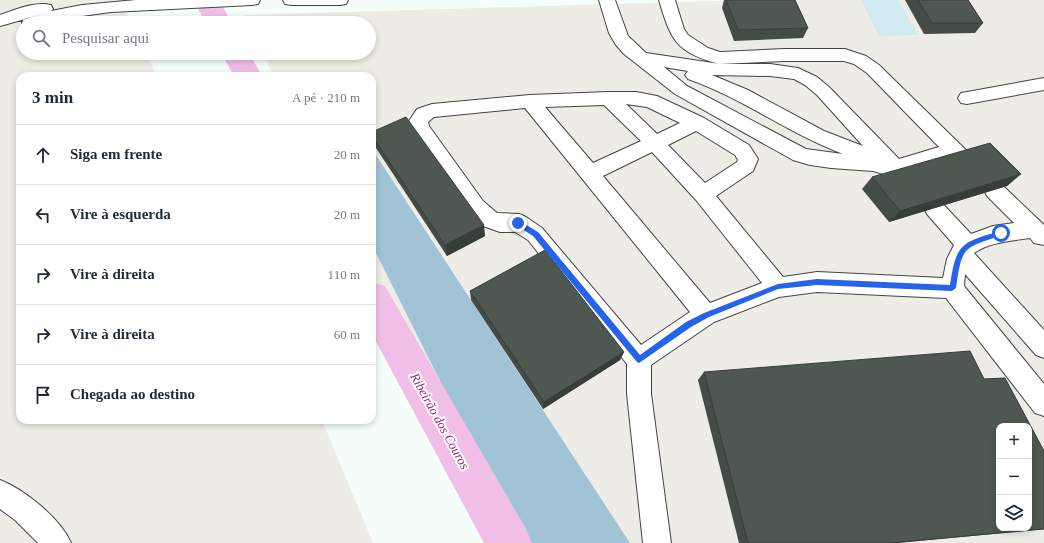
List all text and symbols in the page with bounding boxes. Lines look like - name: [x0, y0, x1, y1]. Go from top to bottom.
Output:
- search box: [16, 16, 376, 60]
- icon: search: [30, 27, 52, 49]
- text: Pesquisar aqui: [62, 30, 149, 46]
- text: 3 min: [32, 88, 73, 107]
- text: A pé · 210 m: [292, 90, 360, 105]
- icon: ahead: [32, 144, 54, 166]
- text: Siga em frente: [70, 146, 162, 162]
- text: 20 m: [334, 147, 360, 162]
- icon: left: [32, 204, 54, 226]
- text: Vire à esquerda: [70, 206, 171, 222]
- text: 20 m: [334, 207, 360, 222]
- route end: [509, 214, 527, 232]
- route start: [992, 224, 1010, 242]
- icon: right: [32, 264, 54, 286]
- text: Vire à direita: [70, 266, 155, 282]
- text: 110 m: [328, 267, 360, 282]
- icon: right: [32, 324, 54, 346]
- text: Vire à direita: [70, 326, 155, 342]
- text: 60 m: [334, 327, 360, 342]
- water label: Ribeirão dos Couros: [407, 369, 473, 472]
- icon: arrive: [32, 384, 54, 406]
- text: Chegada ao destino: [70, 386, 195, 402]
- map controls: [996, 423, 1032, 531]
- button: +: [996, 423, 1032, 459]
- button: −: [996, 459, 1032, 495]
- button: layers: [996, 495, 1032, 531]

